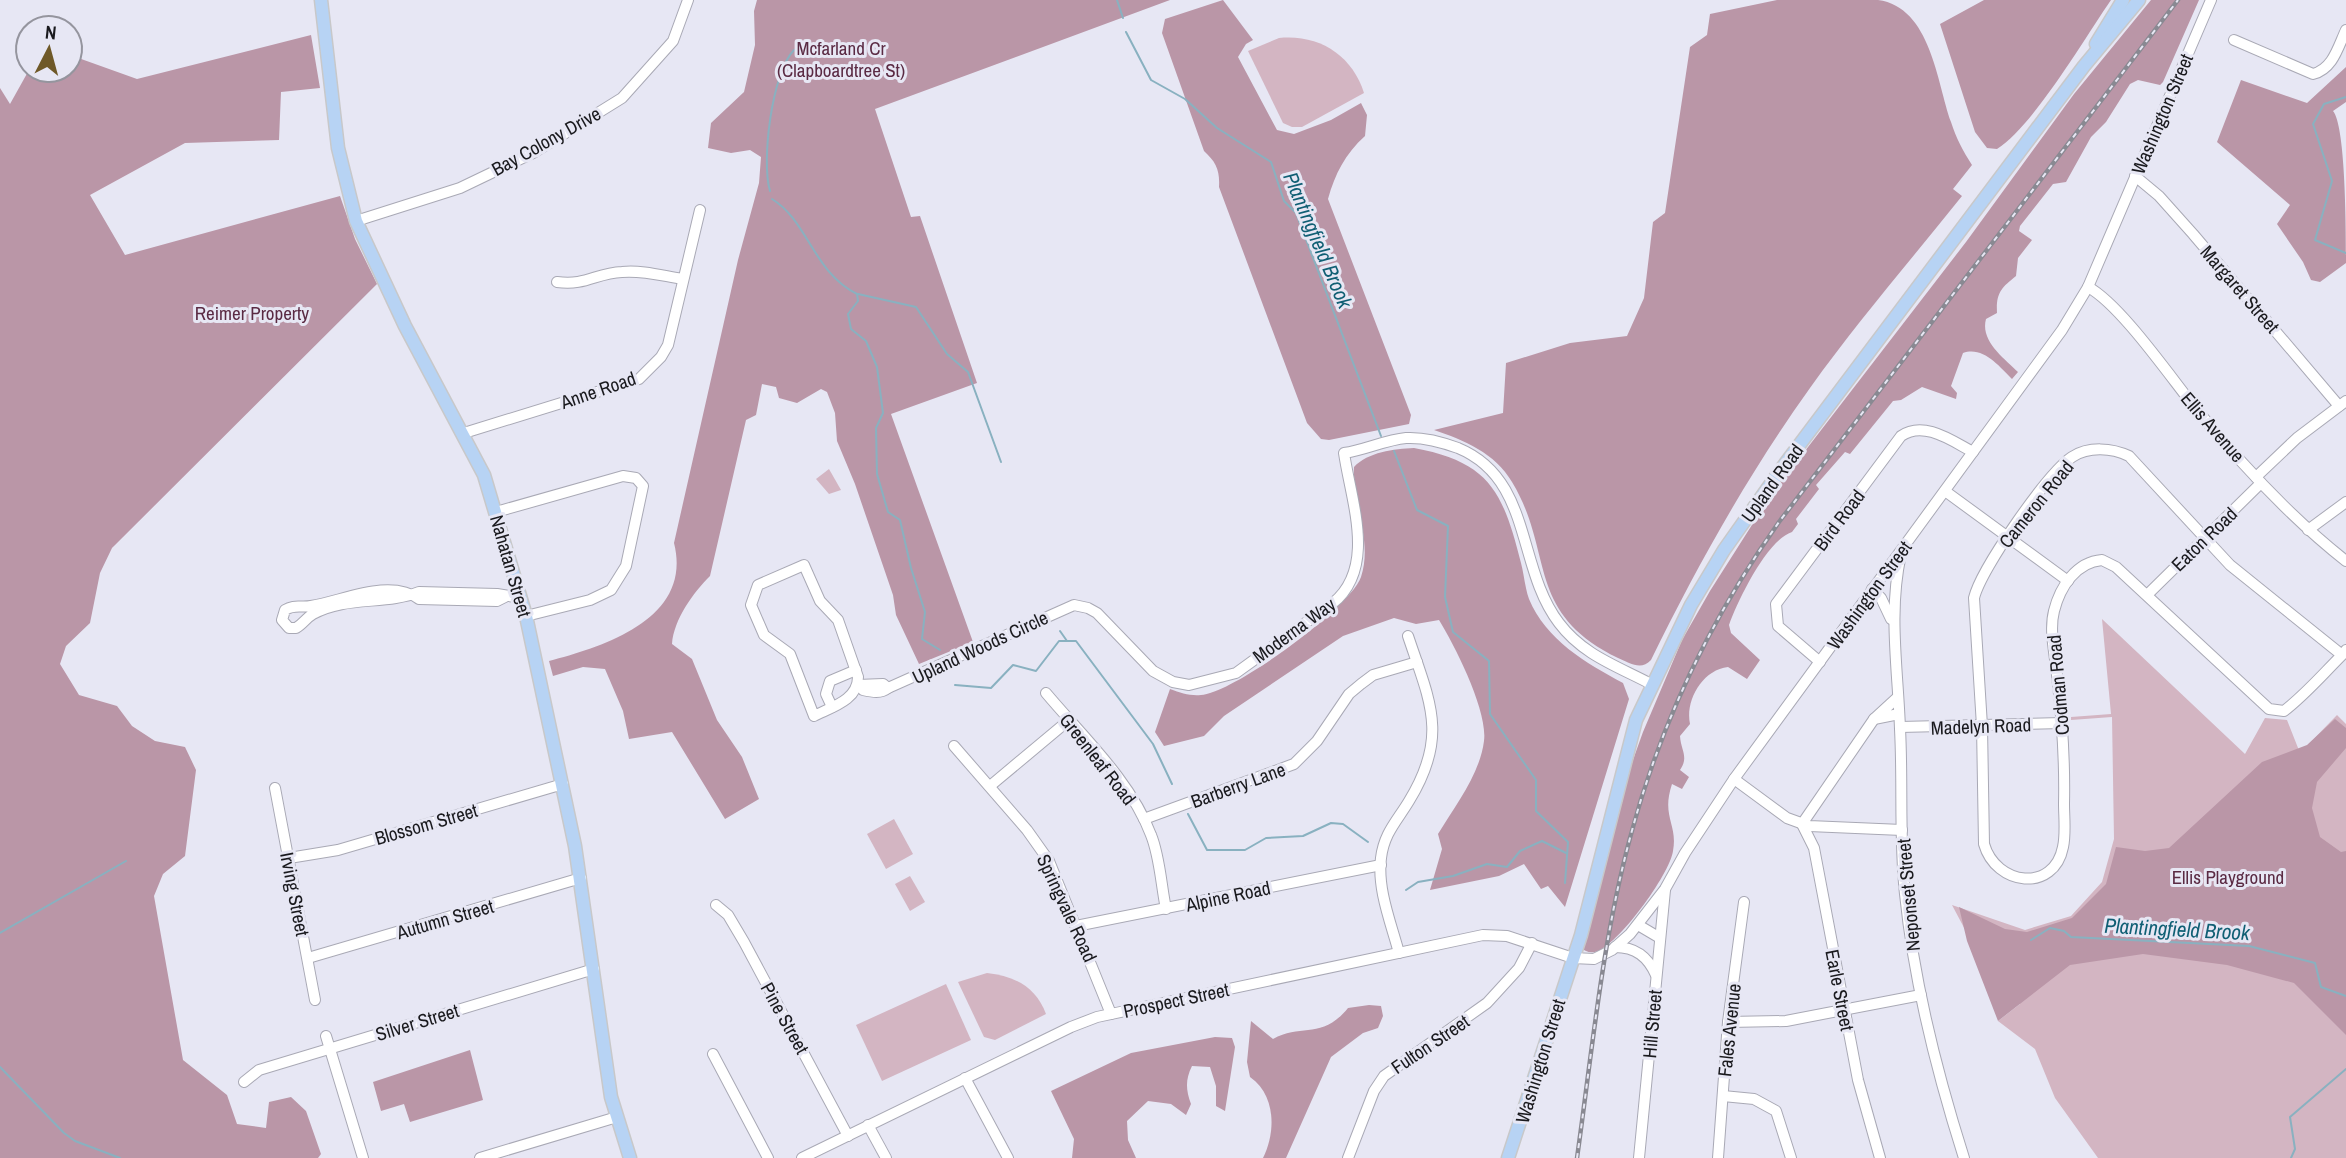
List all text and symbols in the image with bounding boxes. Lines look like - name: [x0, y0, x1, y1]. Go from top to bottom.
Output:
- north arrow: [14, 14, 84, 84]
- text: N: [44, 19, 58, 46]
- park label: Mcfarland Cr (Clapboardtree St): [777, 35, 905, 83]
- street label: Washington Street: [2125, 49, 2199, 178]
- street label: Bay Colony Drive: [487, 100, 605, 182]
- water label: Plantingfield Brook: [1276, 167, 1360, 314]
- street label: Margaret Street: [2195, 240, 2286, 339]
- park label: Reimer Property: [195, 300, 309, 326]
- street label: Anne Road: [556, 365, 639, 415]
- street label: Ellis Avenue: [2175, 386, 2251, 468]
- street label: Upland Road: [1735, 439, 1809, 527]
- street label: Cameron Road: [1993, 455, 2079, 553]
- street label: Bird Road: [1808, 484, 1870, 556]
- street label: Eaton Road: [2165, 501, 2243, 577]
- street label: Nahatan Street: [484, 512, 538, 621]
- street label: Washington Street: [1821, 535, 1918, 655]
- street label: Moderna Way: [1247, 591, 1341, 669]
- street label: Upland Woods Circle: [908, 604, 1052, 690]
- street label: Codman Road: [2041, 634, 2075, 736]
- street label: Greenleaf Road: [1054, 708, 1142, 810]
- street label: Madelyn Road: [1930, 711, 2032, 741]
- street label: Barberry Lane: [1187, 756, 1289, 814]
- street label: Blossom Street: [372, 797, 481, 851]
- street label: Neponset Street: [1890, 837, 1926, 952]
- street label: Irving Street: [274, 850, 316, 939]
- street label: Springvale Road: [1031, 850, 1103, 966]
- park label: Ellis Playground: [2172, 864, 2284, 890]
- street label: Alpine Road: [1182, 874, 1273, 918]
- street label: Autumn Street: [393, 893, 497, 946]
- water label: Plantingfield Brook: [2104, 911, 2252, 947]
- street label: Earle Street: [1819, 947, 1861, 1034]
- street label: Prospect Street: [1121, 976, 1232, 1024]
- street label: Pine Street: [755, 978, 816, 1059]
- street label: Fales Avenue: [1711, 982, 1747, 1078]
- street label: Hill Street: [1636, 988, 1668, 1059]
- street label: Washington Street: [1509, 995, 1571, 1126]
- street label: Silver Street: [372, 997, 462, 1047]
- street label: Fulton Street: [1386, 1008, 1475, 1080]

